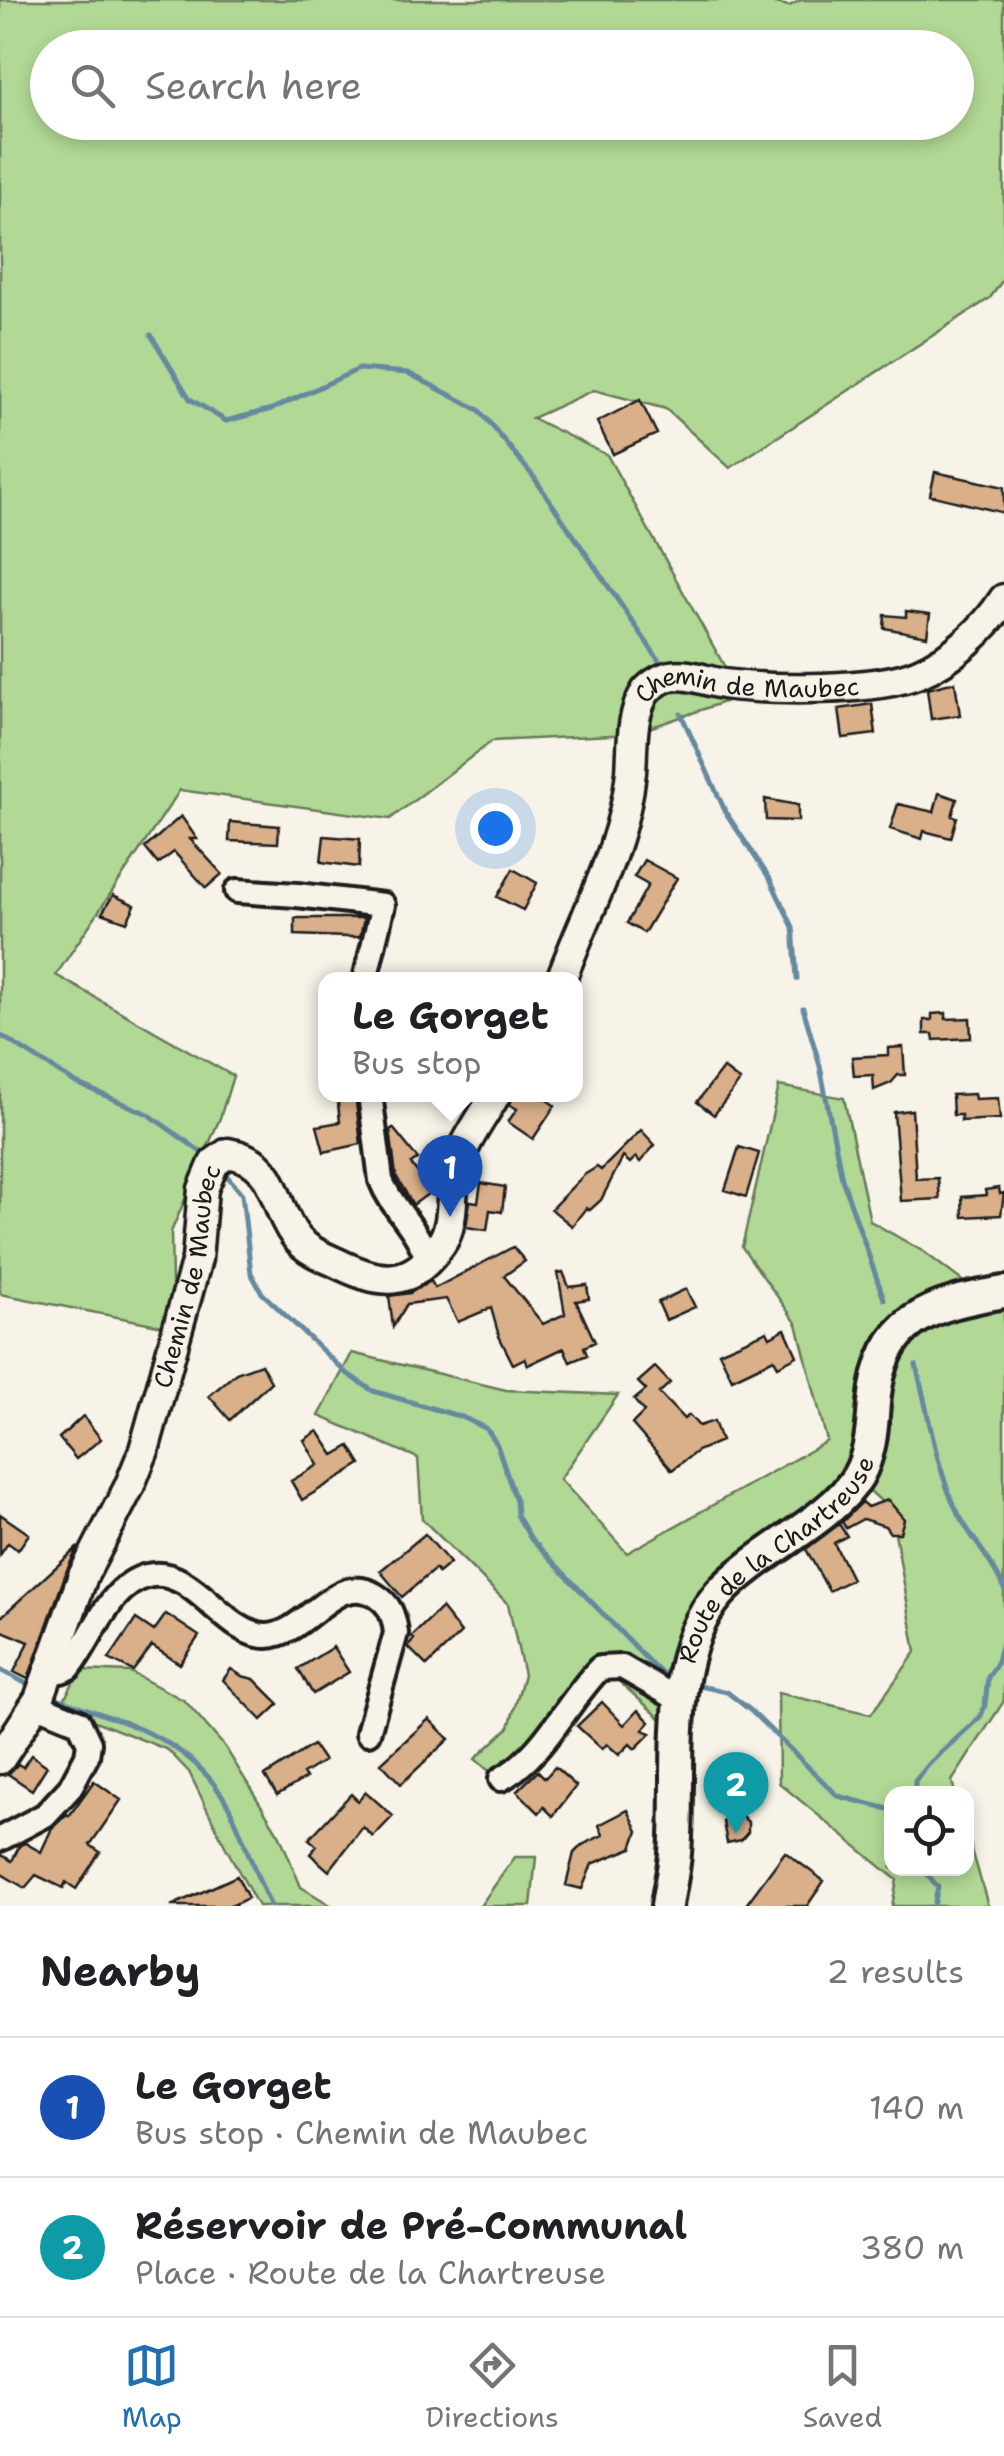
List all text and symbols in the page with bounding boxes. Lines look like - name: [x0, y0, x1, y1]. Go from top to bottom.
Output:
- search box: [30, 30, 974, 140]
- icon: search: [65, 58, 120, 113]
- text: Search here: [145, 60, 362, 111]
- street label: Chemin de Maubec: [626, 658, 861, 709]
- your location: [470, 803, 521, 854]
- popup: [318, 972, 583, 1102]
- text: Le Gorget: [352, 990, 549, 1041]
- text: Bus stop: [352, 1041, 482, 1084]
- pin: 1: [418, 1134, 482, 1217]
- street label: Chemin de Maubec: [145, 1159, 229, 1392]
- street label: Route de la Chartreuse: [670, 1451, 882, 1667]
- pin: 2: [704, 1752, 768, 1834]
- map controls: [884, 1786, 974, 1876]
- button: locate: [884, 1786, 974, 1876]
- text: Nearby: [40, 1943, 200, 1999]
- text: 2 results: [827, 1950, 964, 1993]
- text: Le Gorget: [135, 2060, 331, 2111]
- text: 1: [65, 2086, 80, 2129]
- text: 140 m: [869, 2086, 964, 2129]
- text: Bus stop · Chemin de Maubec: [135, 2111, 588, 2154]
- text: Réservoir de Pré-Communal: [135, 2200, 687, 2251]
- text: 2: [61, 2226, 84, 2269]
- text: 380 m: [860, 2226, 964, 2269]
- text: Place · Route de la Chartreuse: [135, 2251, 606, 2294]
- tab: Map: [122, 2338, 182, 2436]
- tab: Directions: [425, 2338, 559, 2436]
- tab: Saved: [803, 2338, 882, 2436]

